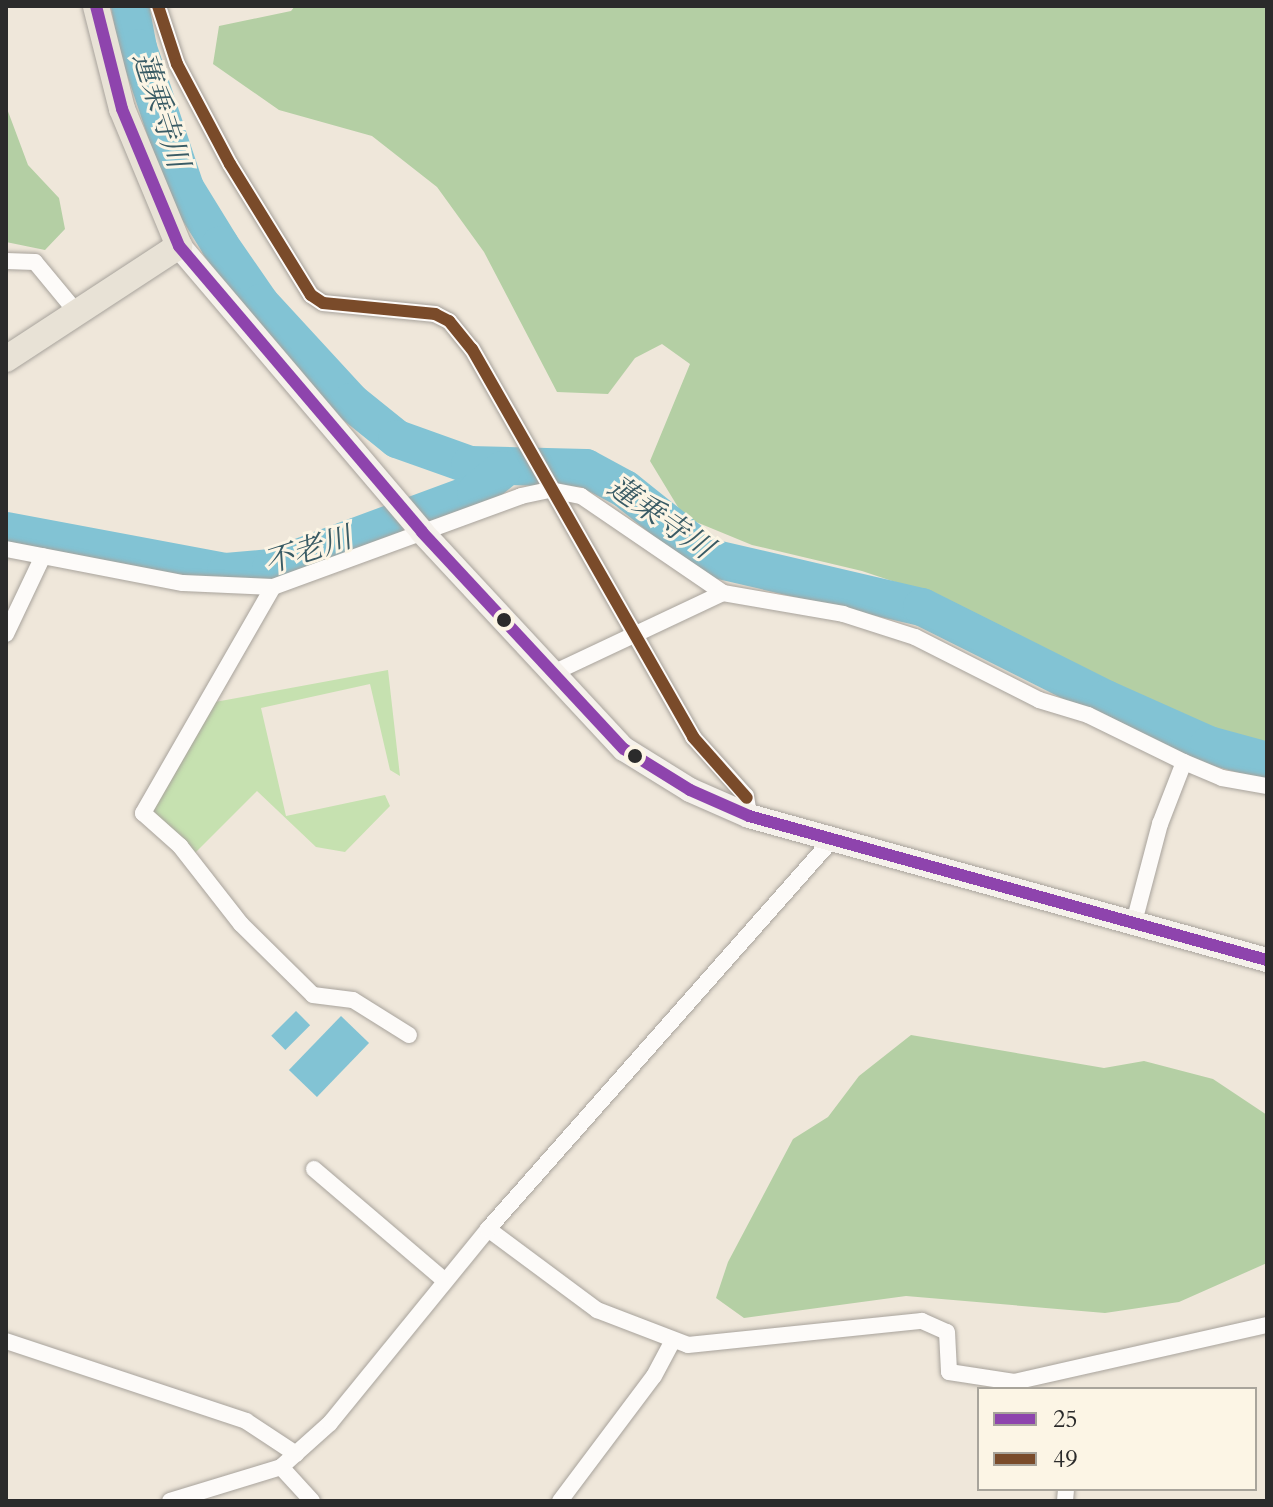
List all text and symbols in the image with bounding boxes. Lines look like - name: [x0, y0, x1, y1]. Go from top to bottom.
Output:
- water label: 蓮乗寺川: [124, 47, 196, 173]
- water label: 蓮乗寺川: [601, 469, 719, 567]
- water label: 不老川: [260, 520, 356, 582]
- unlabelled marker: [496, 612, 512, 628]
- unlabelled marker: [627, 748, 643, 764]
- legend: [977, 1387, 1257, 1491]
- text: 25: [1053, 1403, 1078, 1436]
- text: 49: [1053, 1443, 1078, 1476]

